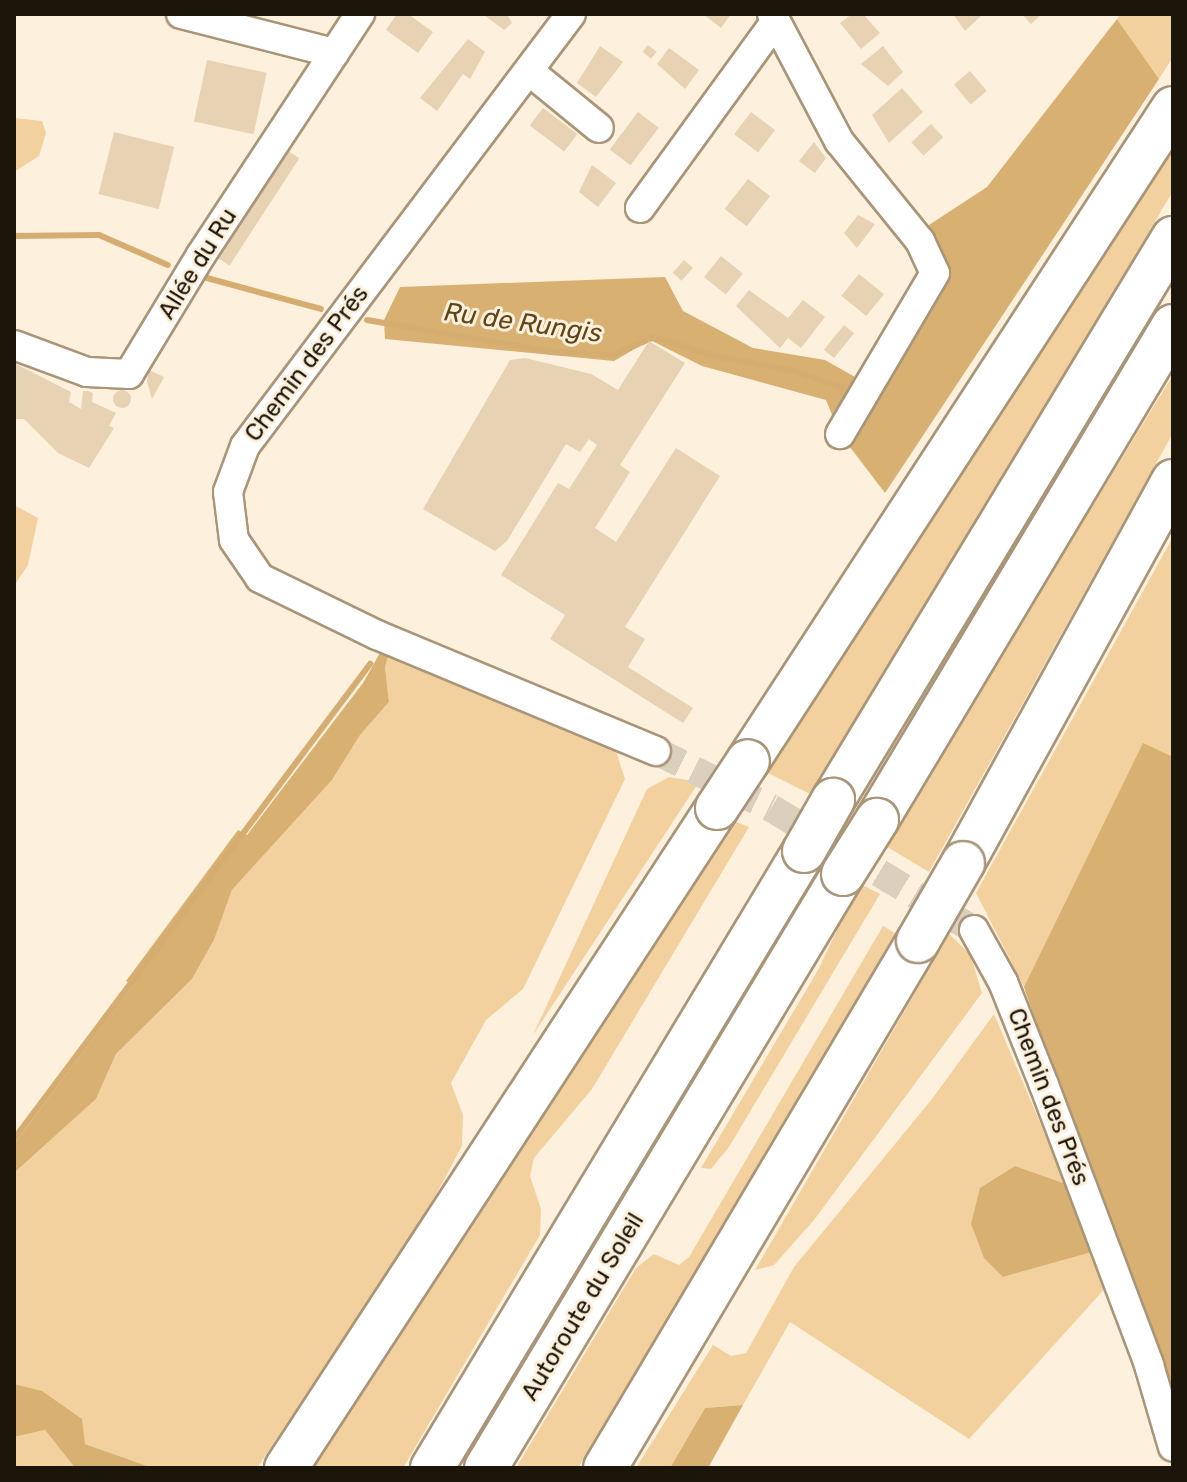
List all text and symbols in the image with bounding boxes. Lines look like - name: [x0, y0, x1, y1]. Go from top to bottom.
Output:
- street label: Allée du Ru: [153, 203, 243, 325]
- street label: Chemin des Prés: [239, 280, 375, 448]
- water label: Ru de Rungis: [442, 296, 604, 350]
- street label: Chemin des Prés: [1001, 1004, 1095, 1190]
- street label: Autoroute du Soleil: [516, 1208, 650, 1406]

